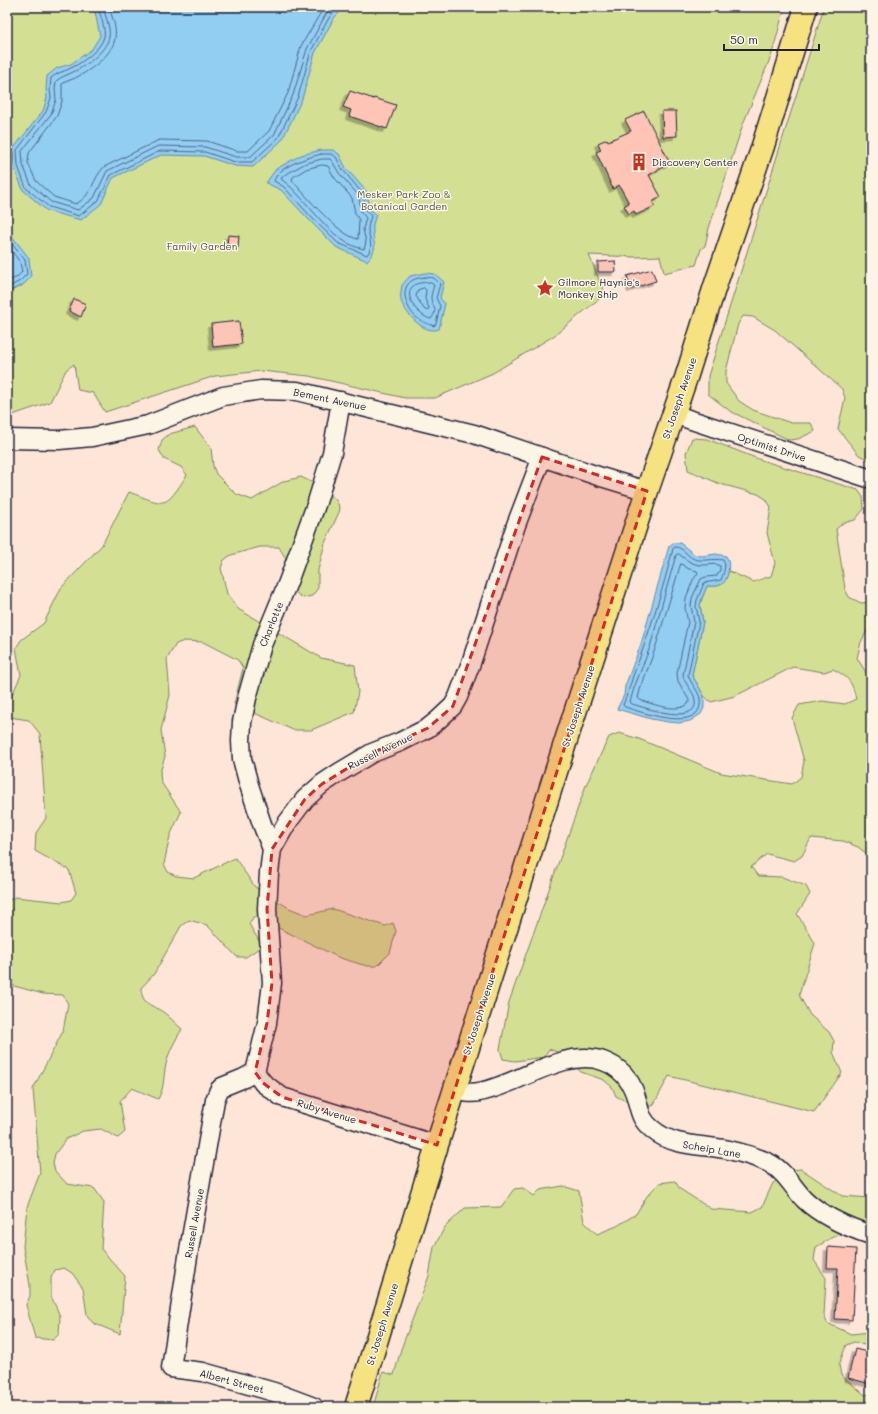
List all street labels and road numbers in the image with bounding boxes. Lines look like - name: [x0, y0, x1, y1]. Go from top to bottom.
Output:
- street label: St Joseph Avenue: [658, 355, 700, 441]
- street label: Bement Avenue: [292, 384, 368, 414]
- street label: Optimist Drive: [736, 429, 808, 465]
- street label: Charlotte: [256, 599, 286, 649]
- street label: St Joseph Avenue: [558, 663, 598, 749]
- street label: Russell Avenue: [345, 729, 415, 773]
- street label: St Joseph Avenue: [459, 971, 499, 1057]
- street label: Ruby Avenue: [296, 1095, 358, 1127]
- street label: Scheip Lane: [682, 1137, 742, 1161]
- street label: Russell Avenue: [181, 1187, 207, 1259]
- street label: St Joseph Avenue: [363, 1281, 401, 1367]
- street label: Albert Street: [198, 1366, 266, 1396]

